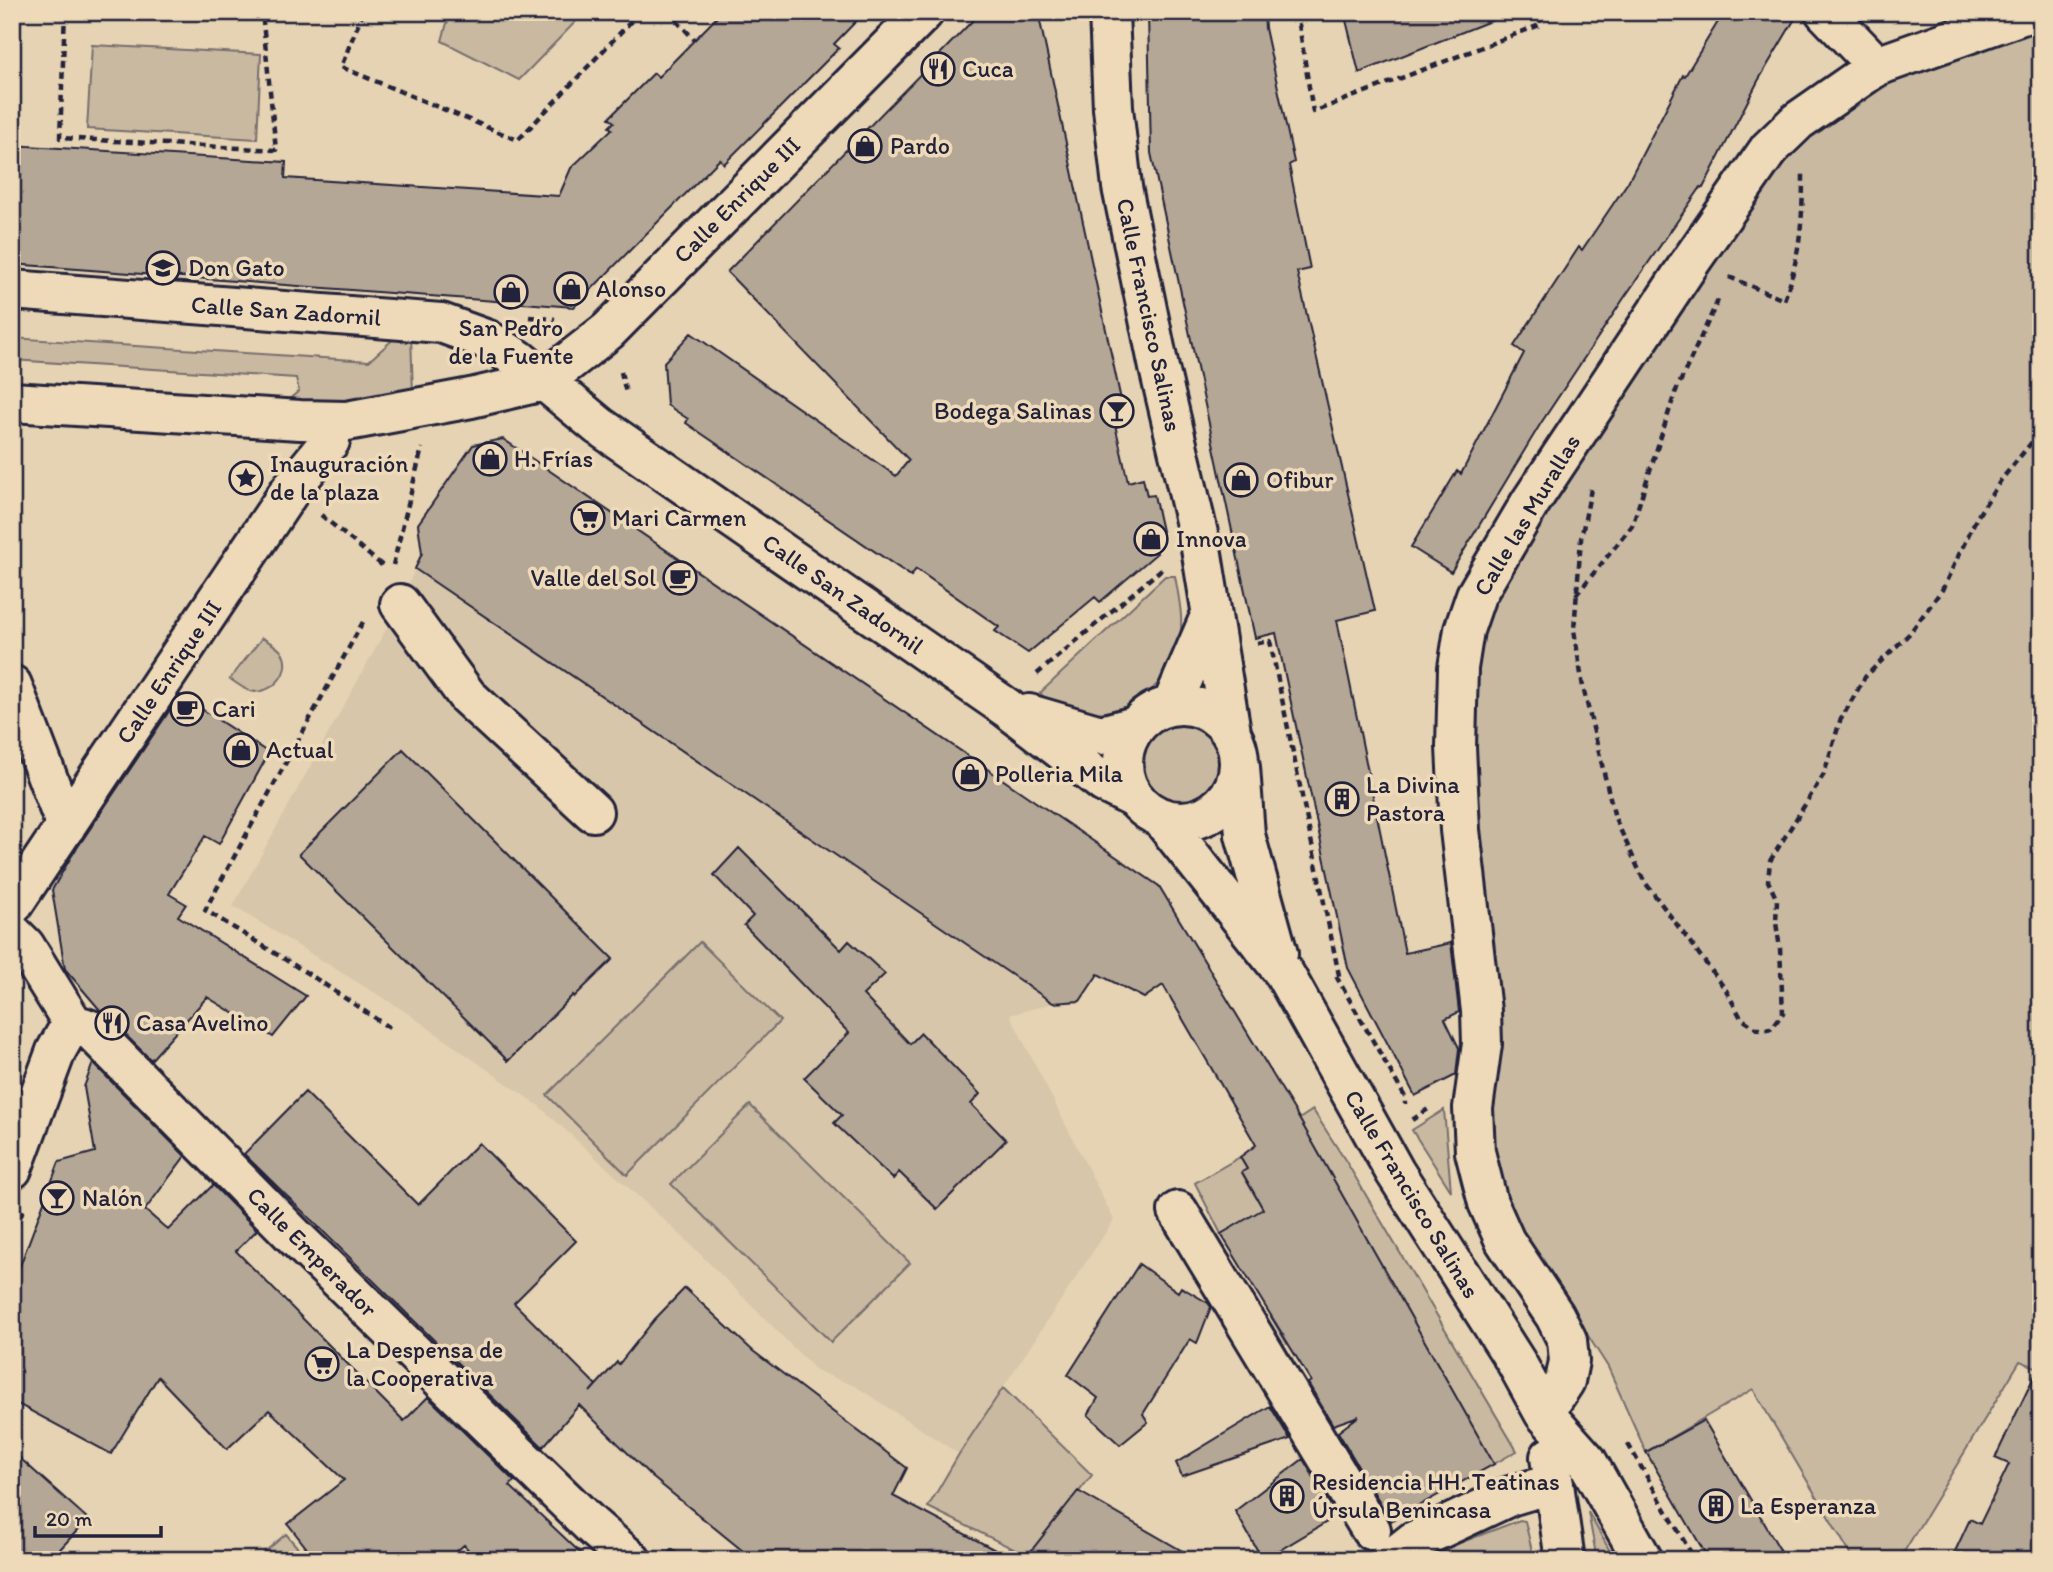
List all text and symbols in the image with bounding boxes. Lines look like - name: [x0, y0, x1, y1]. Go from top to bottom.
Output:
- restaurant icon: Cuca: [919, 50, 957, 88]
- place label: Cuca: [962, 54, 1014, 83]
- shop icon: Pardo: [846, 127, 884, 165]
- street label: Calle Enrique III: [667, 130, 806, 269]
- place label: Pardo: [890, 131, 950, 160]
- street label: Calle Francisco Salinas: [1111, 195, 1188, 434]
- school or university icon: Don Gato: [144, 249, 182, 287]
- place label: Don Gato: [188, 253, 285, 282]
- shop icon: Alonso: [552, 270, 590, 308]
- shop icon: San Pedro de la Fuente: [492, 273, 530, 311]
- place label: Alonso: [596, 274, 666, 303]
- street label: Calle San Zadornil: [190, 289, 382, 332]
- place label: San Pedro de la Fuente: [448, 313, 574, 370]
- bar icon: Bodega Salinas: [1098, 392, 1136, 430]
- place label: Bodega Salinas: [934, 396, 1092, 425]
- street label: Calle las Murallas: [1467, 429, 1586, 601]
- shop icon: H. Frías: [471, 440, 509, 478]
- place label: H. Frías: [514, 444, 593, 473]
- place label: Inauguración de la plaza: [270, 449, 408, 506]
- place icon: Inauguración de la plaza: [227, 459, 265, 497]
- shop icon: Ofibur: [1222, 461, 1260, 499]
- place label: Ofibur: [1266, 465, 1333, 494]
- supermarket icon: Mari Carmen: [569, 499, 607, 537]
- place label: Mari Carmen: [612, 503, 747, 532]
- shop icon: Innova: [1132, 520, 1170, 558]
- place label: Innova: [1176, 524, 1247, 553]
- street label: Calle San Zadornil: [757, 527, 930, 660]
- cafe icon: Valle del Sol: [661, 559, 699, 597]
- place label: Valle del Sol: [531, 563, 656, 592]
- street label: Calle Enrique III: [110, 594, 227, 749]
- cafe icon: Cari: [168, 690, 206, 728]
- place label: Cari: [212, 694, 256, 723]
- shop icon: Actual: [222, 731, 260, 769]
- place label: Actual: [266, 735, 334, 764]
- shop icon: Polleria Mila: [951, 755, 989, 793]
- place label: Polleria Mila: [995, 759, 1124, 788]
- place label: La Divina Pastora: [1366, 770, 1460, 827]
- building icon: La Divina Pastora: [1323, 780, 1361, 818]
- restaurant icon: Casa Avelino: [93, 1004, 131, 1042]
- place label: Casa Avelino: [136, 1008, 269, 1037]
- street label: Calle Francisco Salinas: [1339, 1084, 1486, 1303]
- bar icon: Nalón: [38, 1179, 76, 1217]
- street label: Calle Emperador: [241, 1180, 384, 1323]
- place label: Nalón: [82, 1183, 143, 1212]
- place label: La Despensa de la Cooperativa: [346, 1335, 503, 1392]
- supermarket icon: La Despensa de la Cooperativa: [303, 1345, 341, 1383]
- place label: Residencia HH. Teatinas Úrsula Benincasa: [1312, 1467, 1560, 1524]
- building icon: Residencia HH. Teatinas Úrsula Benincasa: [1268, 1477, 1306, 1515]
- building icon: La Esperanza: [1697, 1487, 1735, 1525]
- place label: La Esperanza: [1740, 1491, 1877, 1520]
- scale bar: [35, 1495, 161, 1539]
- text: 20 m: [46, 1506, 93, 1531]

